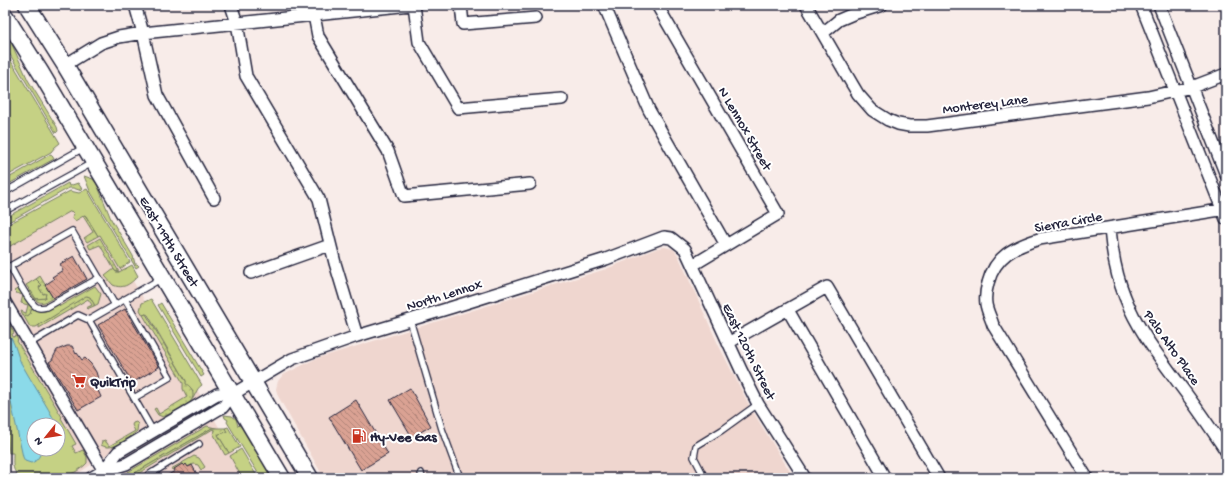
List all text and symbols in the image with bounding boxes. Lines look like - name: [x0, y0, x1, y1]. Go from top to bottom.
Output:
- street label: N Lennox Street: [713, 85, 775, 175]
- street label: Monterey Lane: [942, 92, 1030, 119]
- street label: East 119th Street: [134, 194, 202, 292]
- street label: Sierra Circle: [1033, 209, 1104, 238]
- street label: North Lennox: [405, 277, 485, 316]
- street label: East 120th Street: [717, 301, 779, 404]
- street label: Palo Alto Place: [1138, 307, 1203, 390]
- supermarket icon: QuikTrip: [71, 373, 87, 389]
- place label: QuikTrip: [90, 375, 136, 392]
- north arrow: [26, 417, 66, 457]
- fuel station icon: Hy-Vee Gas: [351, 428, 367, 444]
- place label: Hy-Vee Gas: [370, 430, 437, 447]
- text: N: [32, 435, 46, 447]

